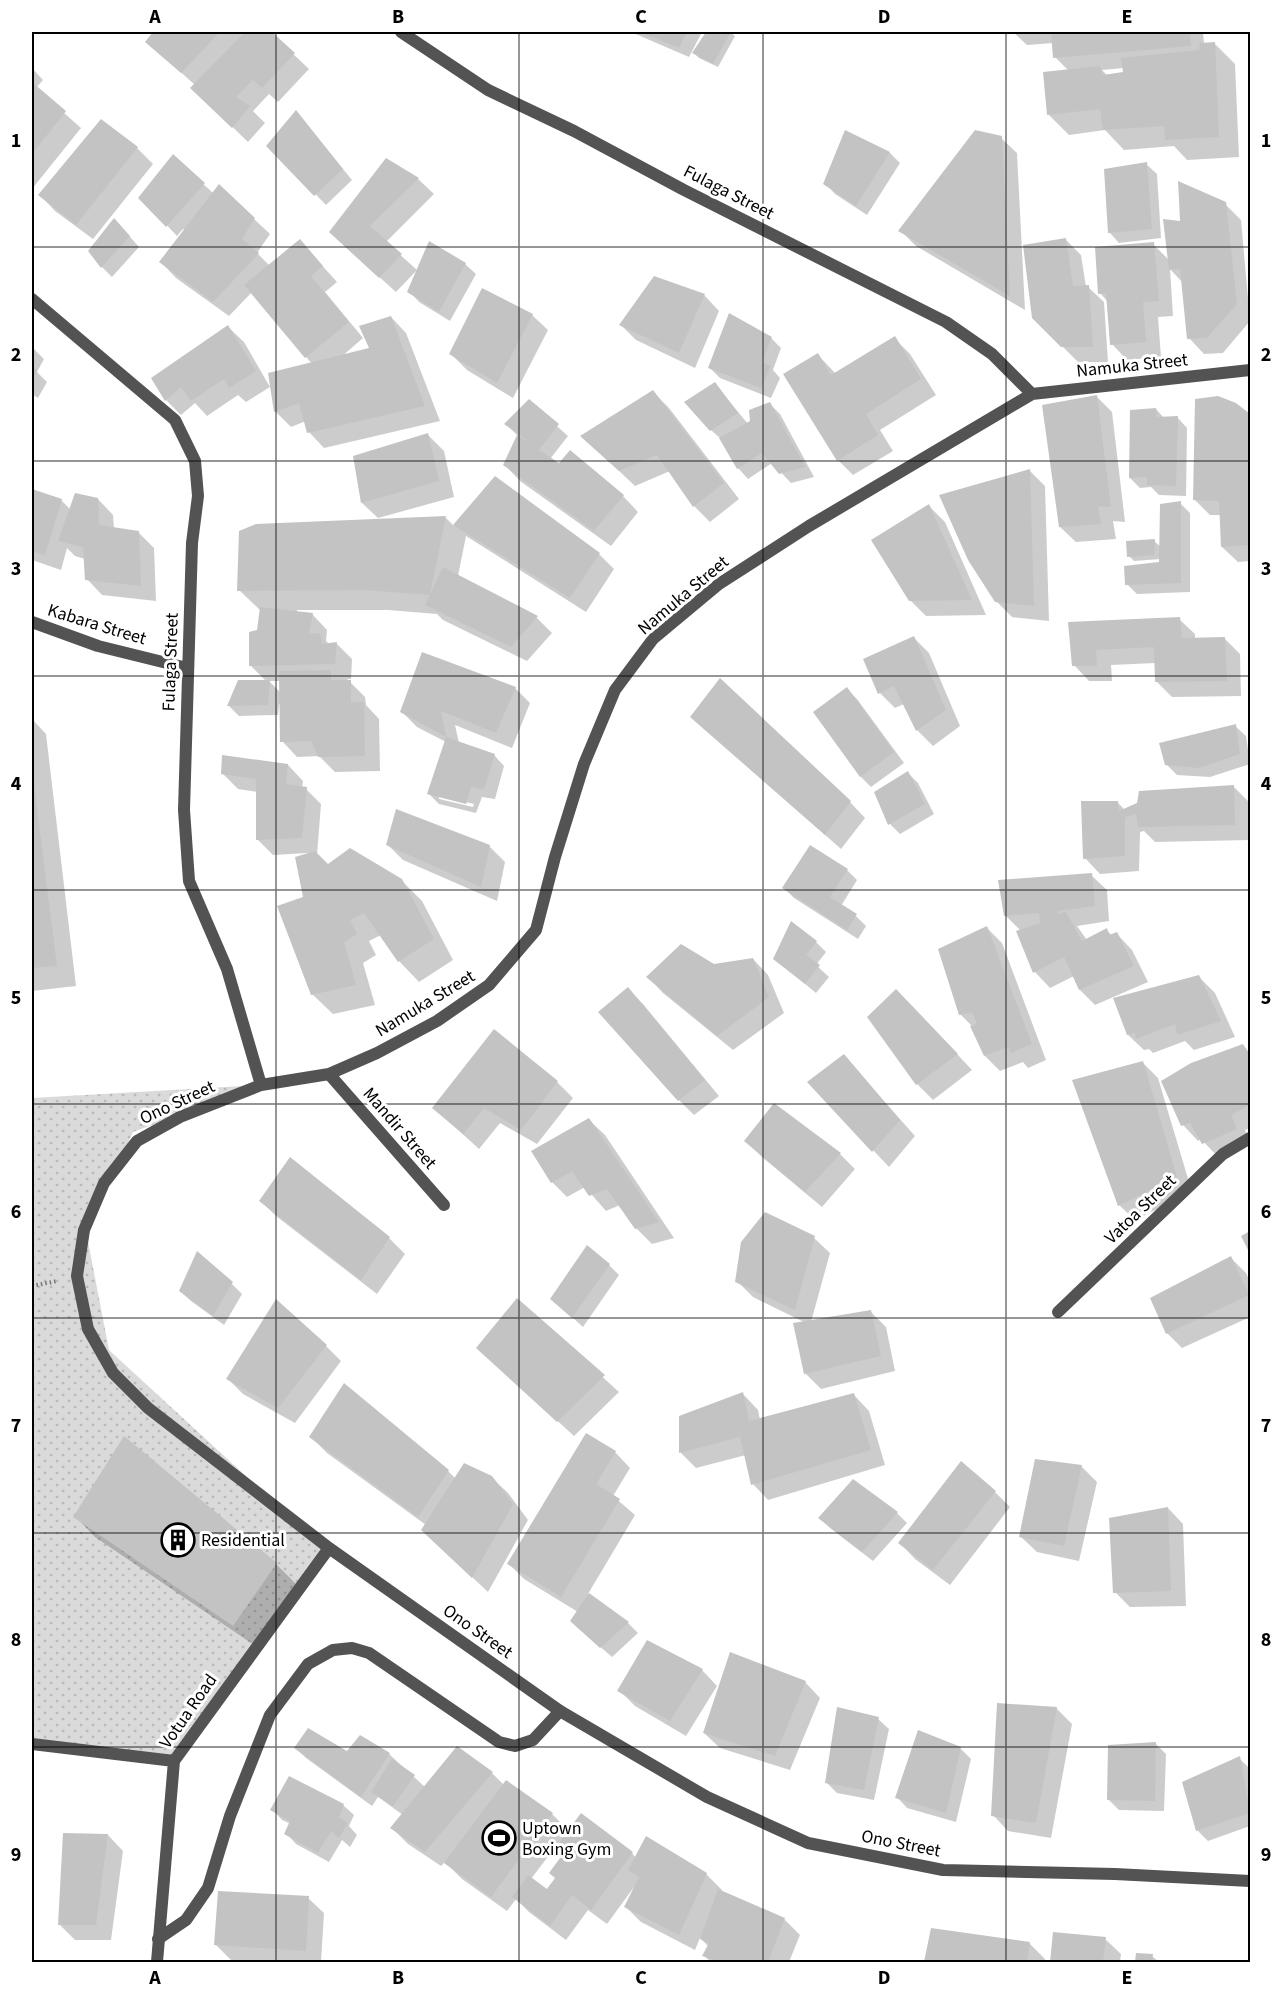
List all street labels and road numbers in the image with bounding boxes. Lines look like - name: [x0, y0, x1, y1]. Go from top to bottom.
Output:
- street label: Fulaga Street: [679, 159, 778, 226]
- street label: Namuka Street: [1075, 347, 1189, 384]
- street label: Namuka Street: [632, 550, 734, 641]
- street label: Kabara Street: [44, 598, 149, 651]
- street label: Fulaga Street: [156, 612, 185, 712]
- street label: Namuka Street: [371, 964, 480, 1043]
- street label: Ono Street: [136, 1074, 219, 1131]
- street label: Mandir Street: [357, 1082, 442, 1175]
- street label: Vatoa Street: [1099, 1169, 1182, 1250]
- street label: Ono Street: [438, 1598, 518, 1665]
- street label: Votua Road: [154, 1669, 223, 1754]
- street label: Ono Street: [859, 1824, 943, 1863]

